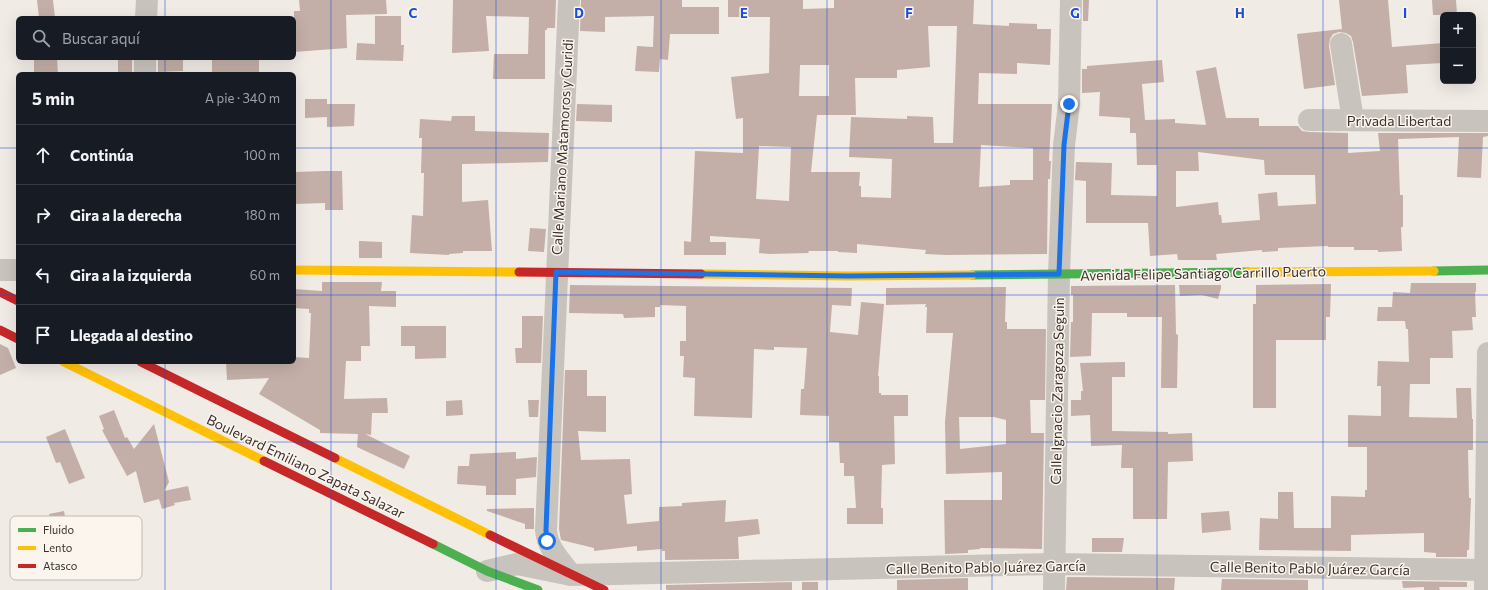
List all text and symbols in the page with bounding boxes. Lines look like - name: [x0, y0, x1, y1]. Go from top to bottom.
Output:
- text: C: [409, 5, 418, 21]
- text: D: [574, 5, 584, 21]
- text: E: [740, 5, 748, 21]
- text: F: [905, 5, 913, 21]
- text: G: [1070, 5, 1080, 21]
- text: H: [1235, 5, 1245, 21]
- text: I: [1403, 5, 1407, 21]
- map controls: [1440, 12, 1476, 84]
- button: +: [1440, 12, 1476, 48]
- search box: [16, 16, 296, 60]
- icon: search: [30, 27, 52, 49]
- text: Buscar aquí: [62, 29, 140, 47]
- street label: Calle Mariano Matamoros y Guridi: [548, 39, 576, 255]
- button: −: [1440, 48, 1476, 84]
- text: 5 min: [32, 88, 75, 109]
- text: A pie · 340 m: [205, 90, 280, 106]
- route end: [1060, 95, 1078, 113]
- street label: Privada Libertad: [1347, 112, 1451, 129]
- icon: ahead: [32, 144, 54, 166]
- text: Continúa: [70, 146, 134, 164]
- text: 100 m: [244, 147, 280, 163]
- icon: right: [32, 204, 54, 226]
- text: Gira a la derecha: [70, 206, 182, 224]
- text: 180 m: [244, 207, 280, 223]
- street label: Avenida Felipe Santiago Carrillo Puerto: [1080, 262, 1326, 284]
- icon: left: [32, 264, 54, 286]
- text: Gira a la izquierda: [70, 266, 192, 284]
- text: 60 m: [250, 267, 280, 283]
- street label: Calle Ignacio Zaragoza Seguin: [1047, 297, 1067, 485]
- icon: arrive: [32, 324, 54, 346]
- text: Llegada al destino: [70, 326, 193, 344]
- street label: Boulevard Emiliano Zapata Salazar: [204, 410, 408, 522]
- legend: [10, 516, 142, 580]
- text: Fluido: [43, 523, 74, 536]
- route start: [538, 532, 556, 550]
- text: Lento: [43, 541, 73, 554]
- street label: Calle Benito Pablo Juárez García: [886, 557, 1086, 577]
- street label: Calle Benito Pablo Juárez García: [1210, 558, 1410, 578]
- text: Atasco: [43, 559, 78, 572]

